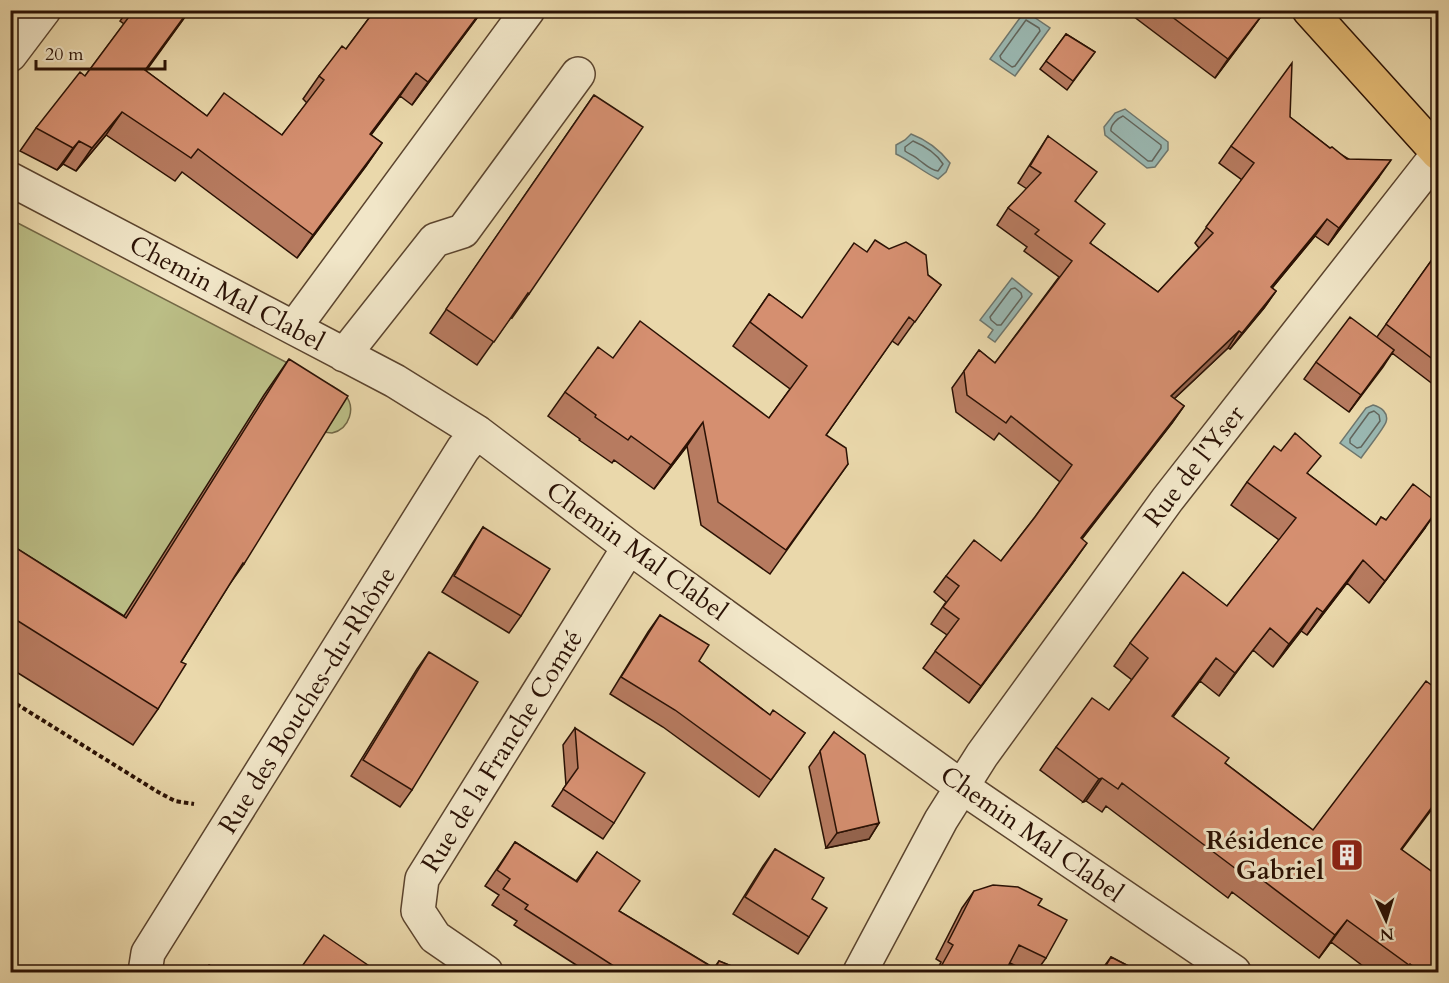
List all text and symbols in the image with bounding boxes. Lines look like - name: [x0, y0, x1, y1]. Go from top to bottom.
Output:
- scale bar: [36, 33, 165, 71]
- text: 20 m: [45, 42, 84, 67]
- street label: Chemin Mal Clabel: [123, 227, 331, 359]
- street label: Rue de l'Yser: [1135, 397, 1253, 534]
- street label: Chemin Mal Clabel: [539, 473, 735, 629]
- street label: Rue des Bouches-du-Rhône: [210, 560, 404, 840]
- street label: Rue de la Franche Comté: [413, 623, 591, 879]
- street label: Chemin Mal Clabel: [933, 758, 1131, 911]
- place label: Résidence Gabriel: [1206, 823, 1324, 888]
- building icon: Résidence Gabriel: [1329, 837, 1365, 873]
- north arrow: [1356, 890, 1416, 950]
- text: N: [1379, 923, 1395, 945]

